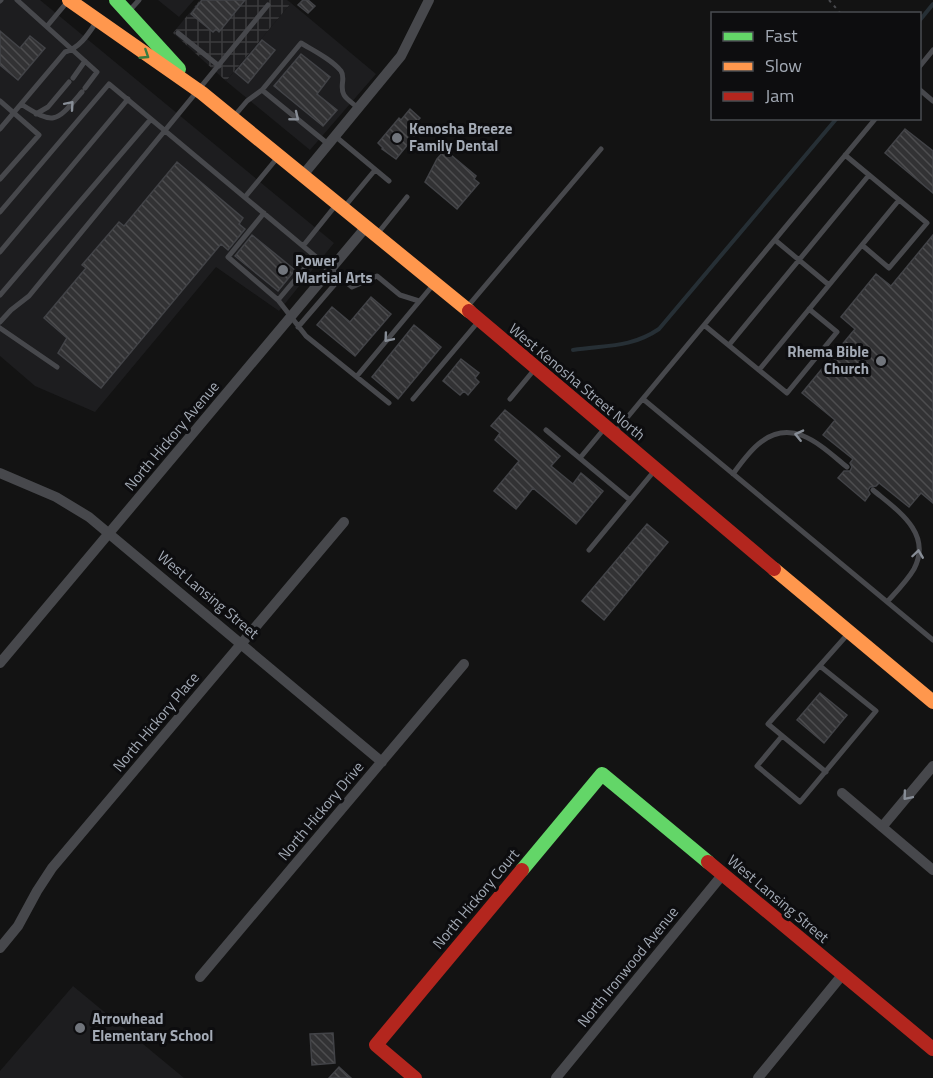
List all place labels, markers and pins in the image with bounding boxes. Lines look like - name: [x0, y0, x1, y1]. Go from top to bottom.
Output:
- place label: Kenosha Breeze Family Dental: [409, 117, 513, 157]
- marker: Kenosha Breeze Family Dental: [390, 131, 404, 145]
- place label: Power Martial Arts: [295, 249, 373, 289]
- marker: Power Martial Arts: [276, 263, 290, 277]
- place label: Rhema Bible Church: [787, 340, 869, 380]
- marker: Rhema Bible Church: [874, 354, 888, 368]
- place label: Arrowhead Elementary School: [92, 1007, 213, 1047]
- marker: Arrowhead Elementary School: [73, 1021, 87, 1035]

